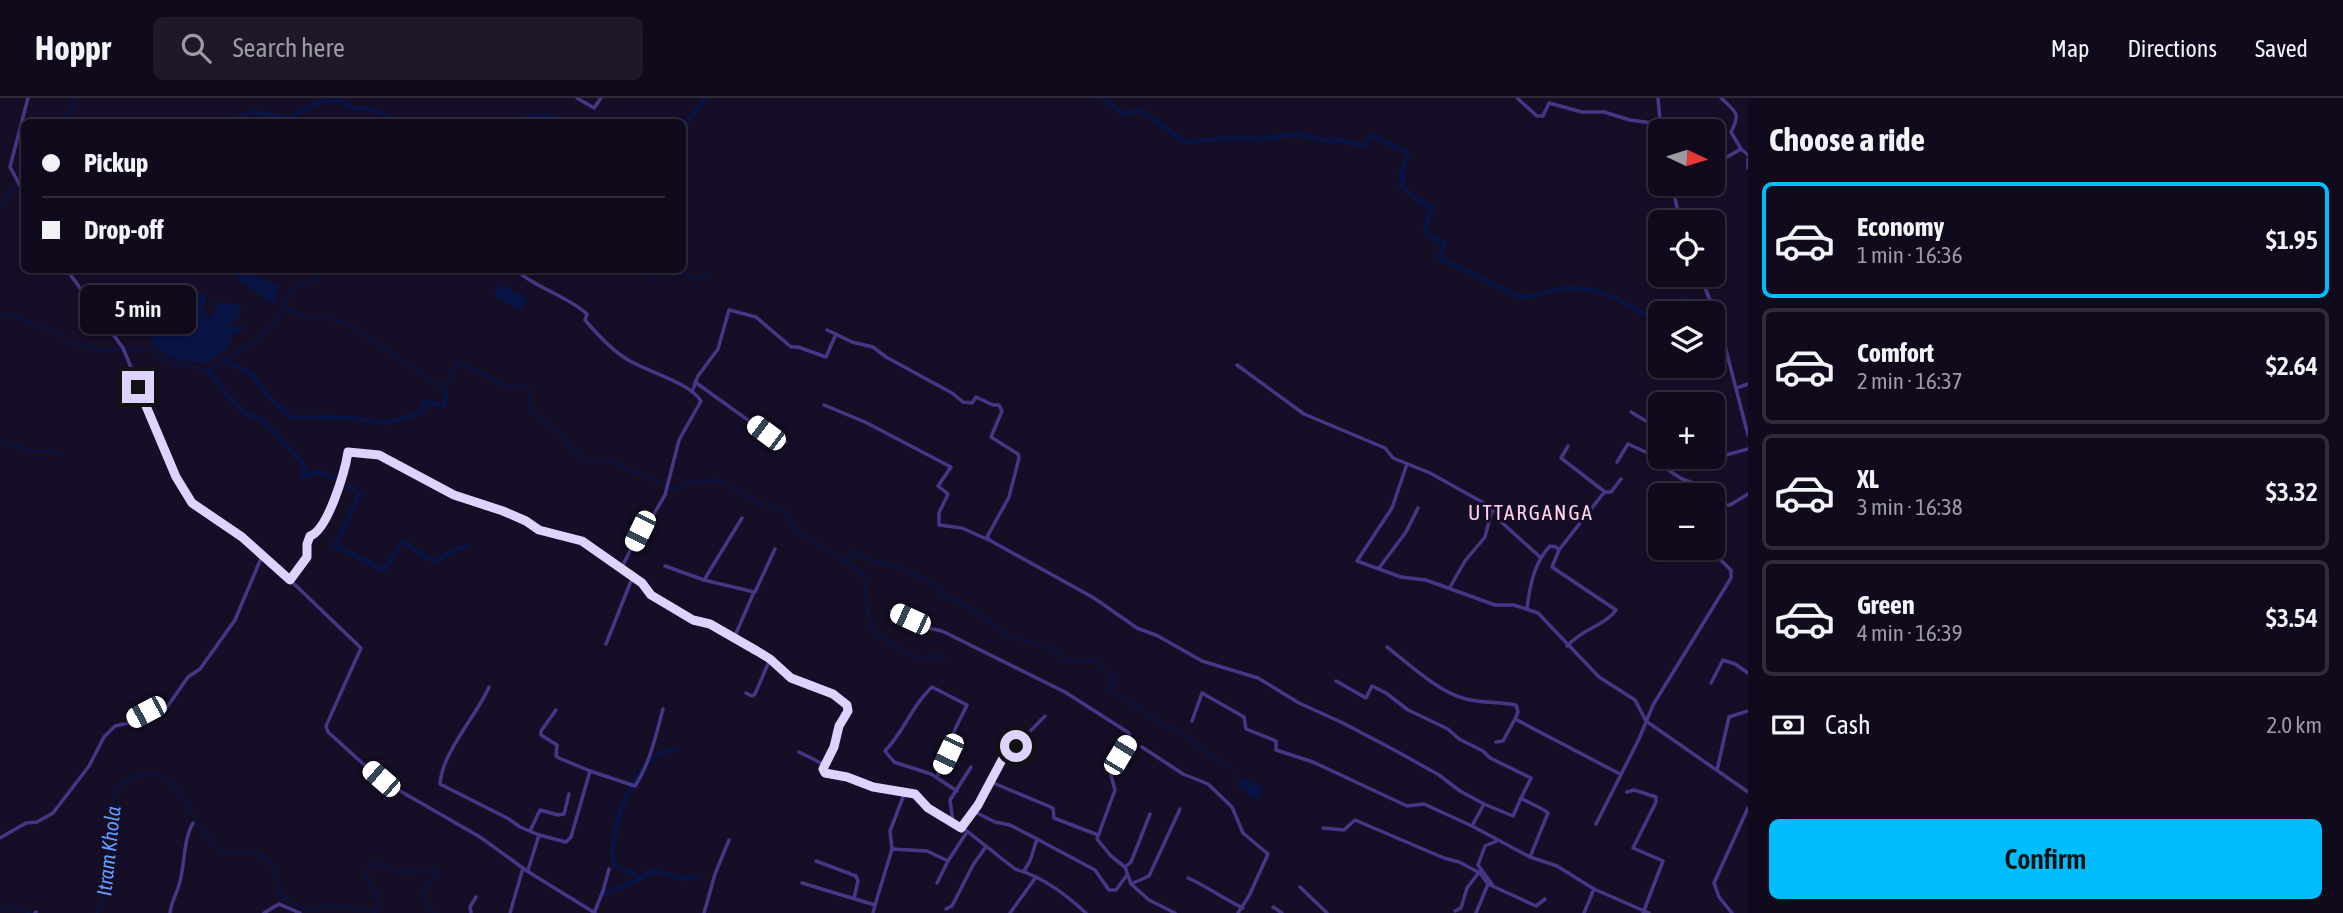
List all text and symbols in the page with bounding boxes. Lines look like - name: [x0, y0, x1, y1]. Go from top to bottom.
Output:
- search box: [153, 17, 643, 80]
- text: Hoppr: [35, 29, 111, 67]
- icon: search: [177, 29, 215, 67]
- text: Search here: [233, 33, 345, 63]
- text: Map: [2051, 35, 2089, 62]
- text: Directions: [2127, 35, 2217, 62]
- text: Saved: [2255, 35, 2308, 62]
- north arrow: [1648, 119, 1726, 196]
- map controls: [1648, 119, 1725, 560]
- text: Choose a ride: [1769, 121, 1925, 158]
- text: Pickup: [84, 148, 148, 178]
- icon: car: [1773, 209, 1836, 272]
- button: locate: [1648, 210, 1725, 287]
- text: Economy: [1857, 212, 1944, 242]
- text: Drop-off: [84, 215, 164, 245]
- text: $1.95: [2266, 225, 2318, 255]
- text: 1 min · 16:36: [1857, 242, 1963, 268]
- callout: 5 min: [80, 286, 196, 334]
- text: 5 min: [115, 296, 161, 322]
- button: layers: [1648, 301, 1725, 378]
- icon: car: [1773, 335, 1836, 398]
- text: Comfort: [1857, 338, 1934, 368]
- text: $2.64: [2266, 351, 2318, 381]
- text: 2 min · 16:37: [1857, 368, 1963, 394]
- route end: [122, 371, 154, 403]
- button: +: [1648, 392, 1725, 469]
- car: [743, 412, 790, 454]
- icon: car: [1773, 461, 1836, 524]
- text: XL: [1857, 464, 1879, 494]
- text: $3.32: [2266, 477, 2318, 507]
- button: −: [1648, 483, 1725, 560]
- text: 3 min · 16:38: [1857, 494, 1963, 520]
- district label: UTTARGANGA: [1468, 500, 1594, 524]
- car: [622, 508, 659, 554]
- icon: car: [1773, 587, 1836, 650]
- text: Green: [1857, 590, 1915, 620]
- car: [887, 601, 934, 637]
- text: $3.54: [2266, 603, 2318, 633]
- text: 4 min · 16:39: [1857, 620, 1963, 646]
- car: [123, 693, 170, 731]
- icon: cash: [1769, 706, 1807, 744]
- text: Cash: [1825, 710, 1871, 740]
- text: 2.0 km: [2266, 712, 2322, 738]
- route start: [1000, 730, 1032, 762]
- car: [930, 731, 967, 777]
- car: [1101, 732, 1140, 778]
- car: [359, 757, 404, 801]
- water label: Itram Khola: [91, 805, 125, 897]
- button: Confirm: [1769, 819, 2322, 899]

